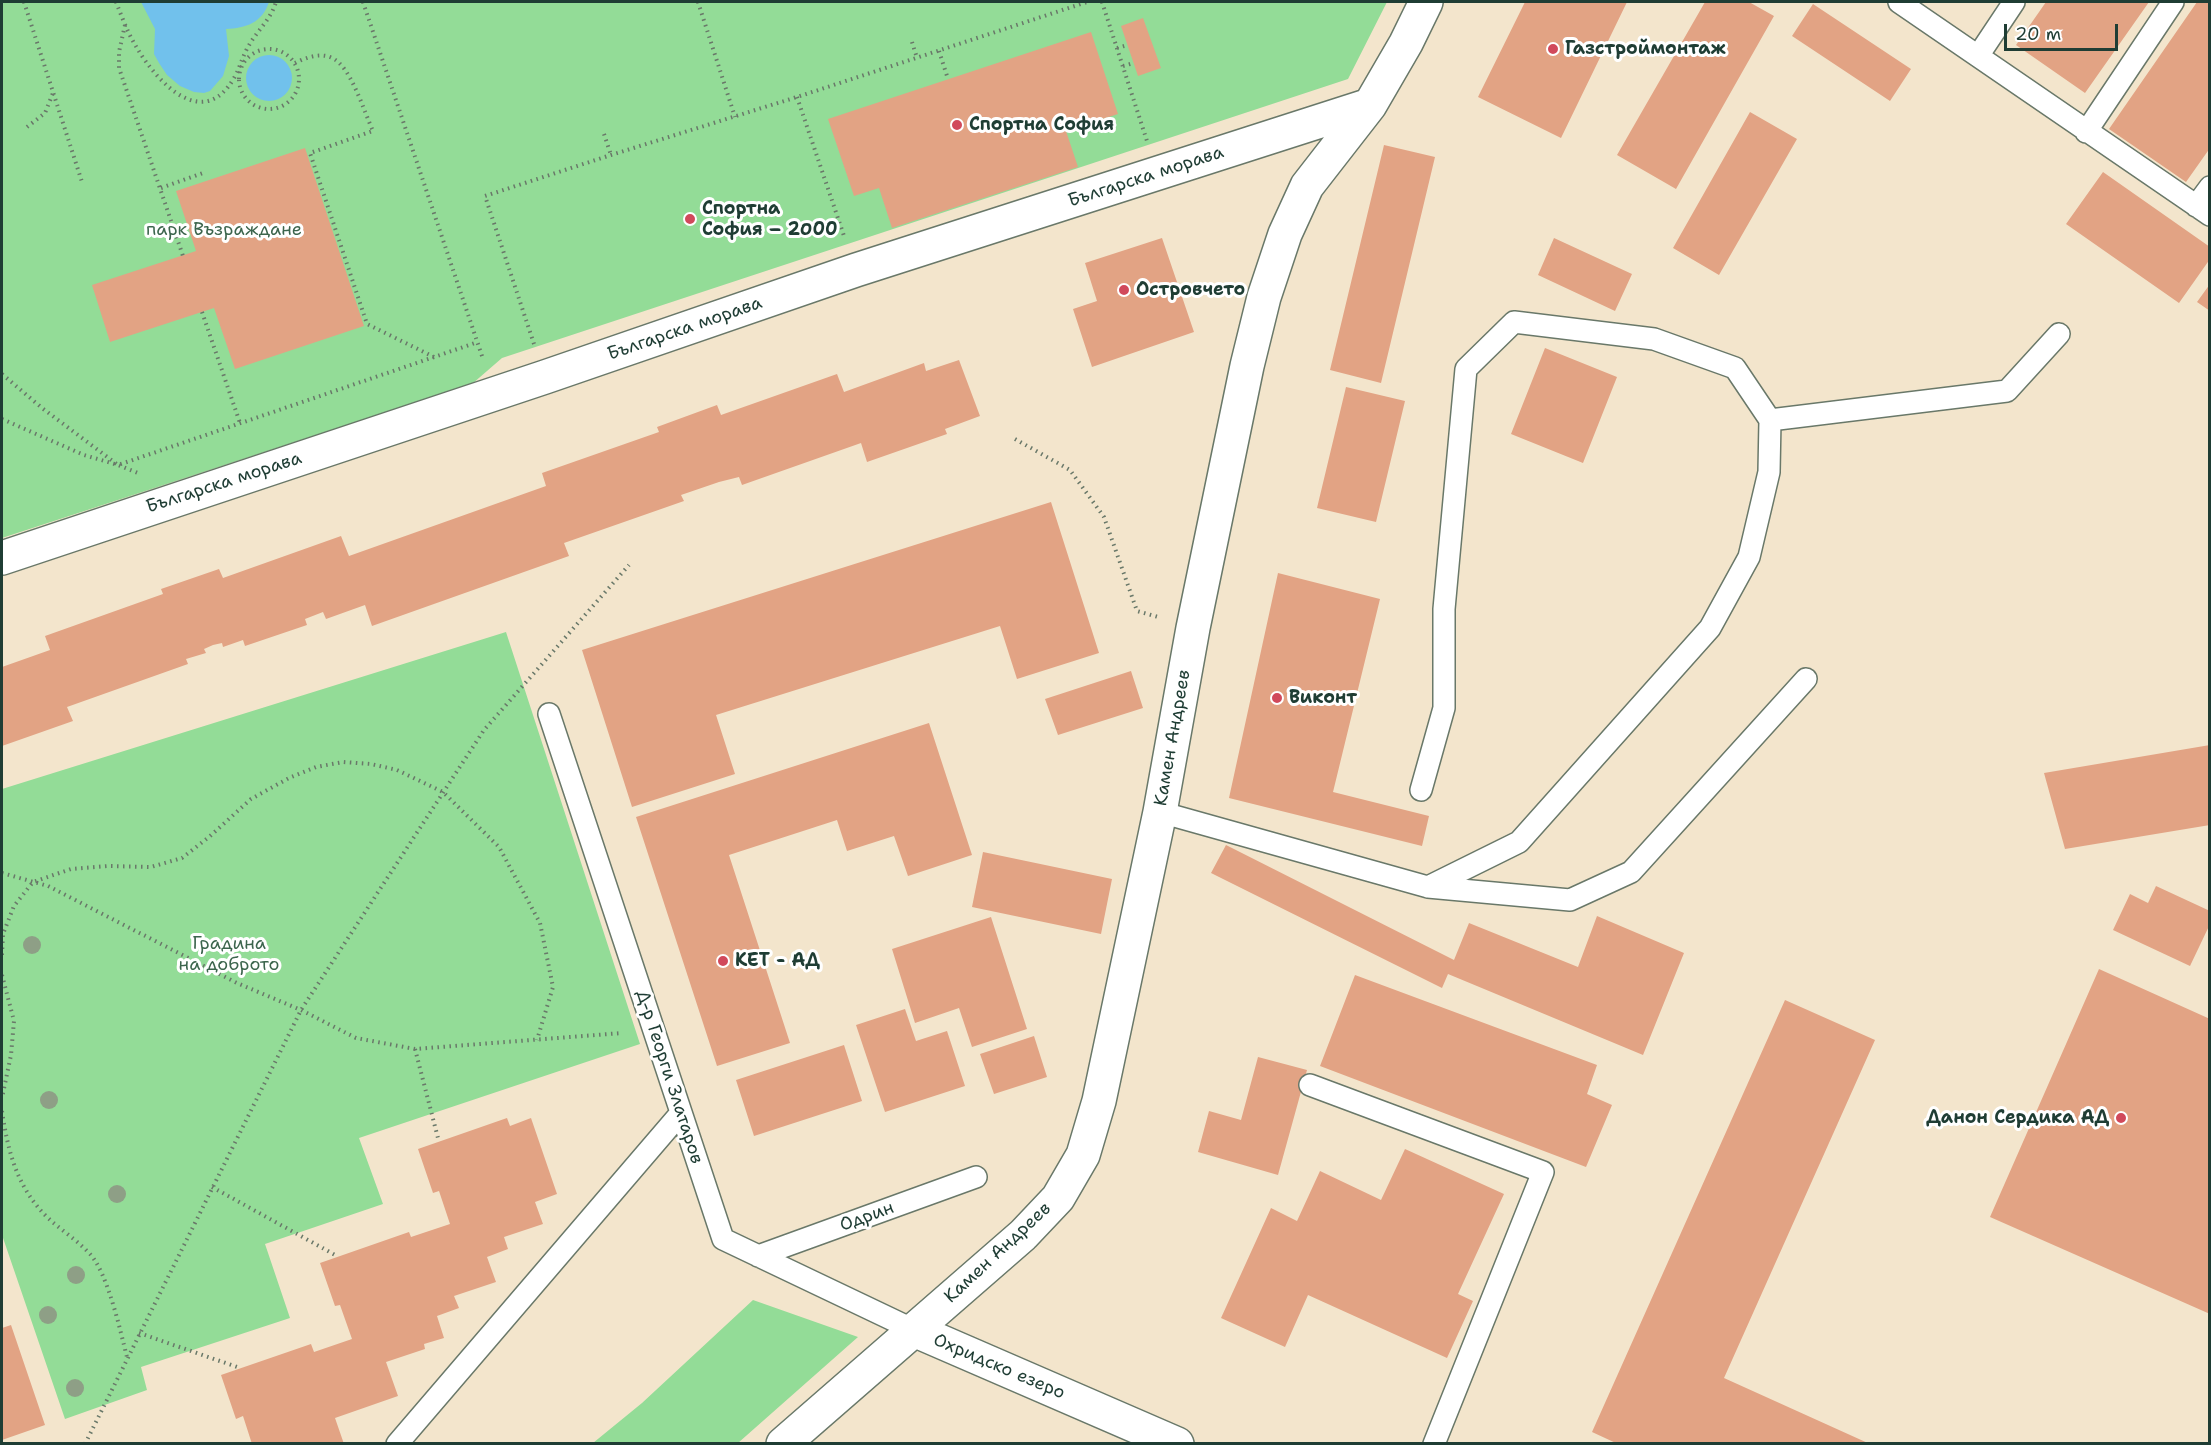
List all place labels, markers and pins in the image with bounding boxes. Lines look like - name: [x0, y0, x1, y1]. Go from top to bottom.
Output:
- place label: Газстроймонтаж: [1565, 38, 1726, 60]
- marker: Газстроймонтаж: [1546, 42, 1560, 56]
- place label: Спортна София: [969, 114, 1114, 136]
- marker: Спортна София: [950, 118, 964, 132]
- place label: Спортна София – 2000: [702, 198, 838, 240]
- marker: Спортна София – 2000: [683, 212, 697, 226]
- place label: Островчето: [1136, 279, 1245, 301]
- marker: Островчето: [1117, 283, 1131, 297]
- place label: Виконт: [1289, 687, 1357, 709]
- marker: Виконт: [1270, 691, 1284, 705]
- place label: КЕТ - АД: [735, 950, 820, 972]
- marker: КЕТ - АД: [716, 954, 730, 968]
- place label: Данон Сердика АД: [1926, 1107, 2109, 1129]
- marker: Данон Сердика АД: [2114, 1111, 2128, 1125]

